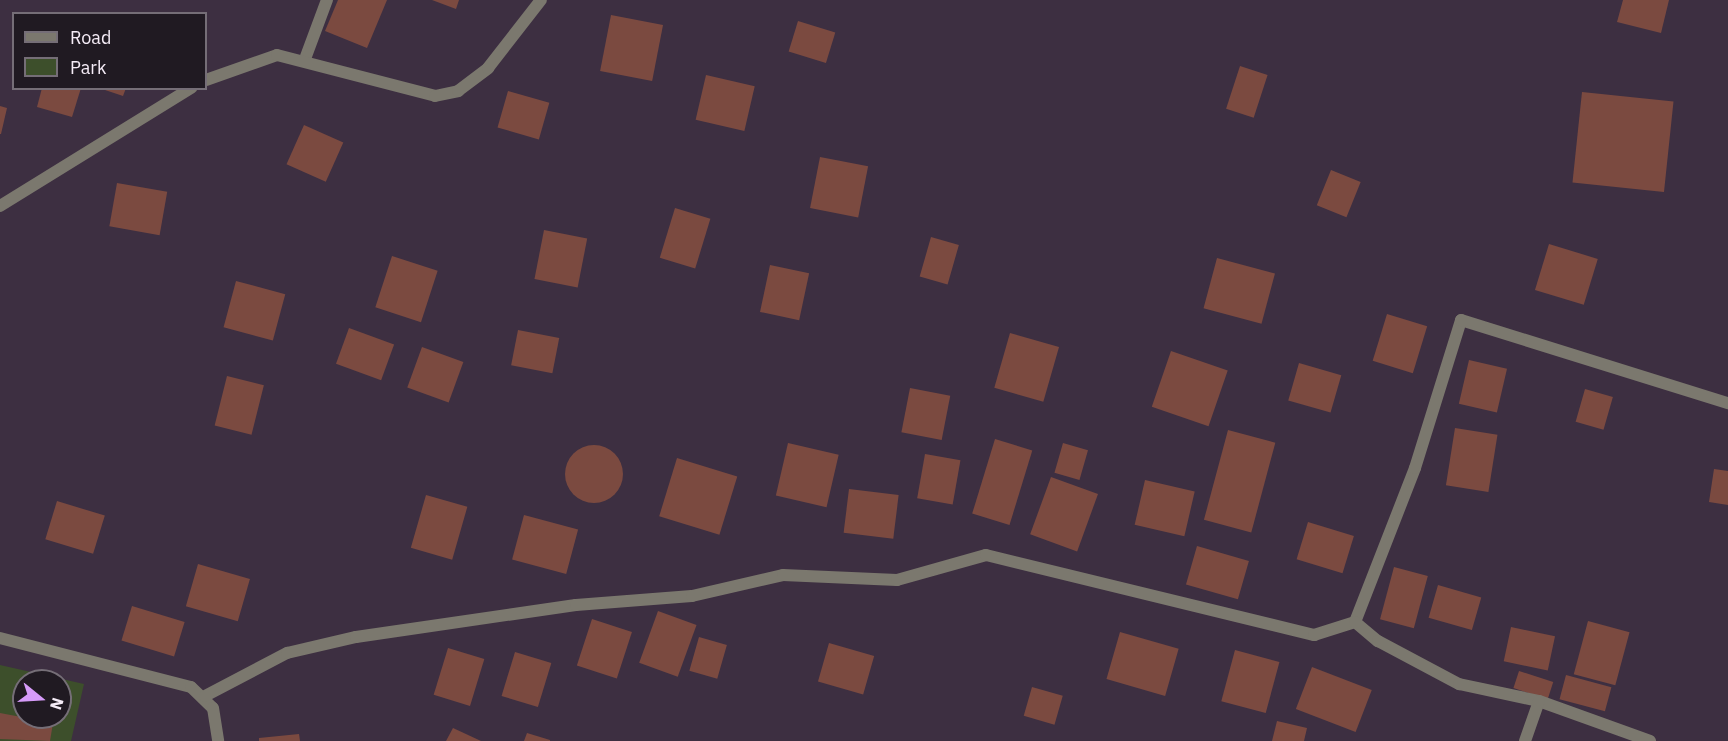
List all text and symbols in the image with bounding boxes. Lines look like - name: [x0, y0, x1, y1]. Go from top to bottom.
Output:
- legend: [12, 12, 207, 90]
- text: Road: [70, 26, 111, 49]
- text: Park: [70, 56, 106, 79]
- north arrow: [12, 669, 72, 729]
- text: N: [46, 695, 69, 713]

